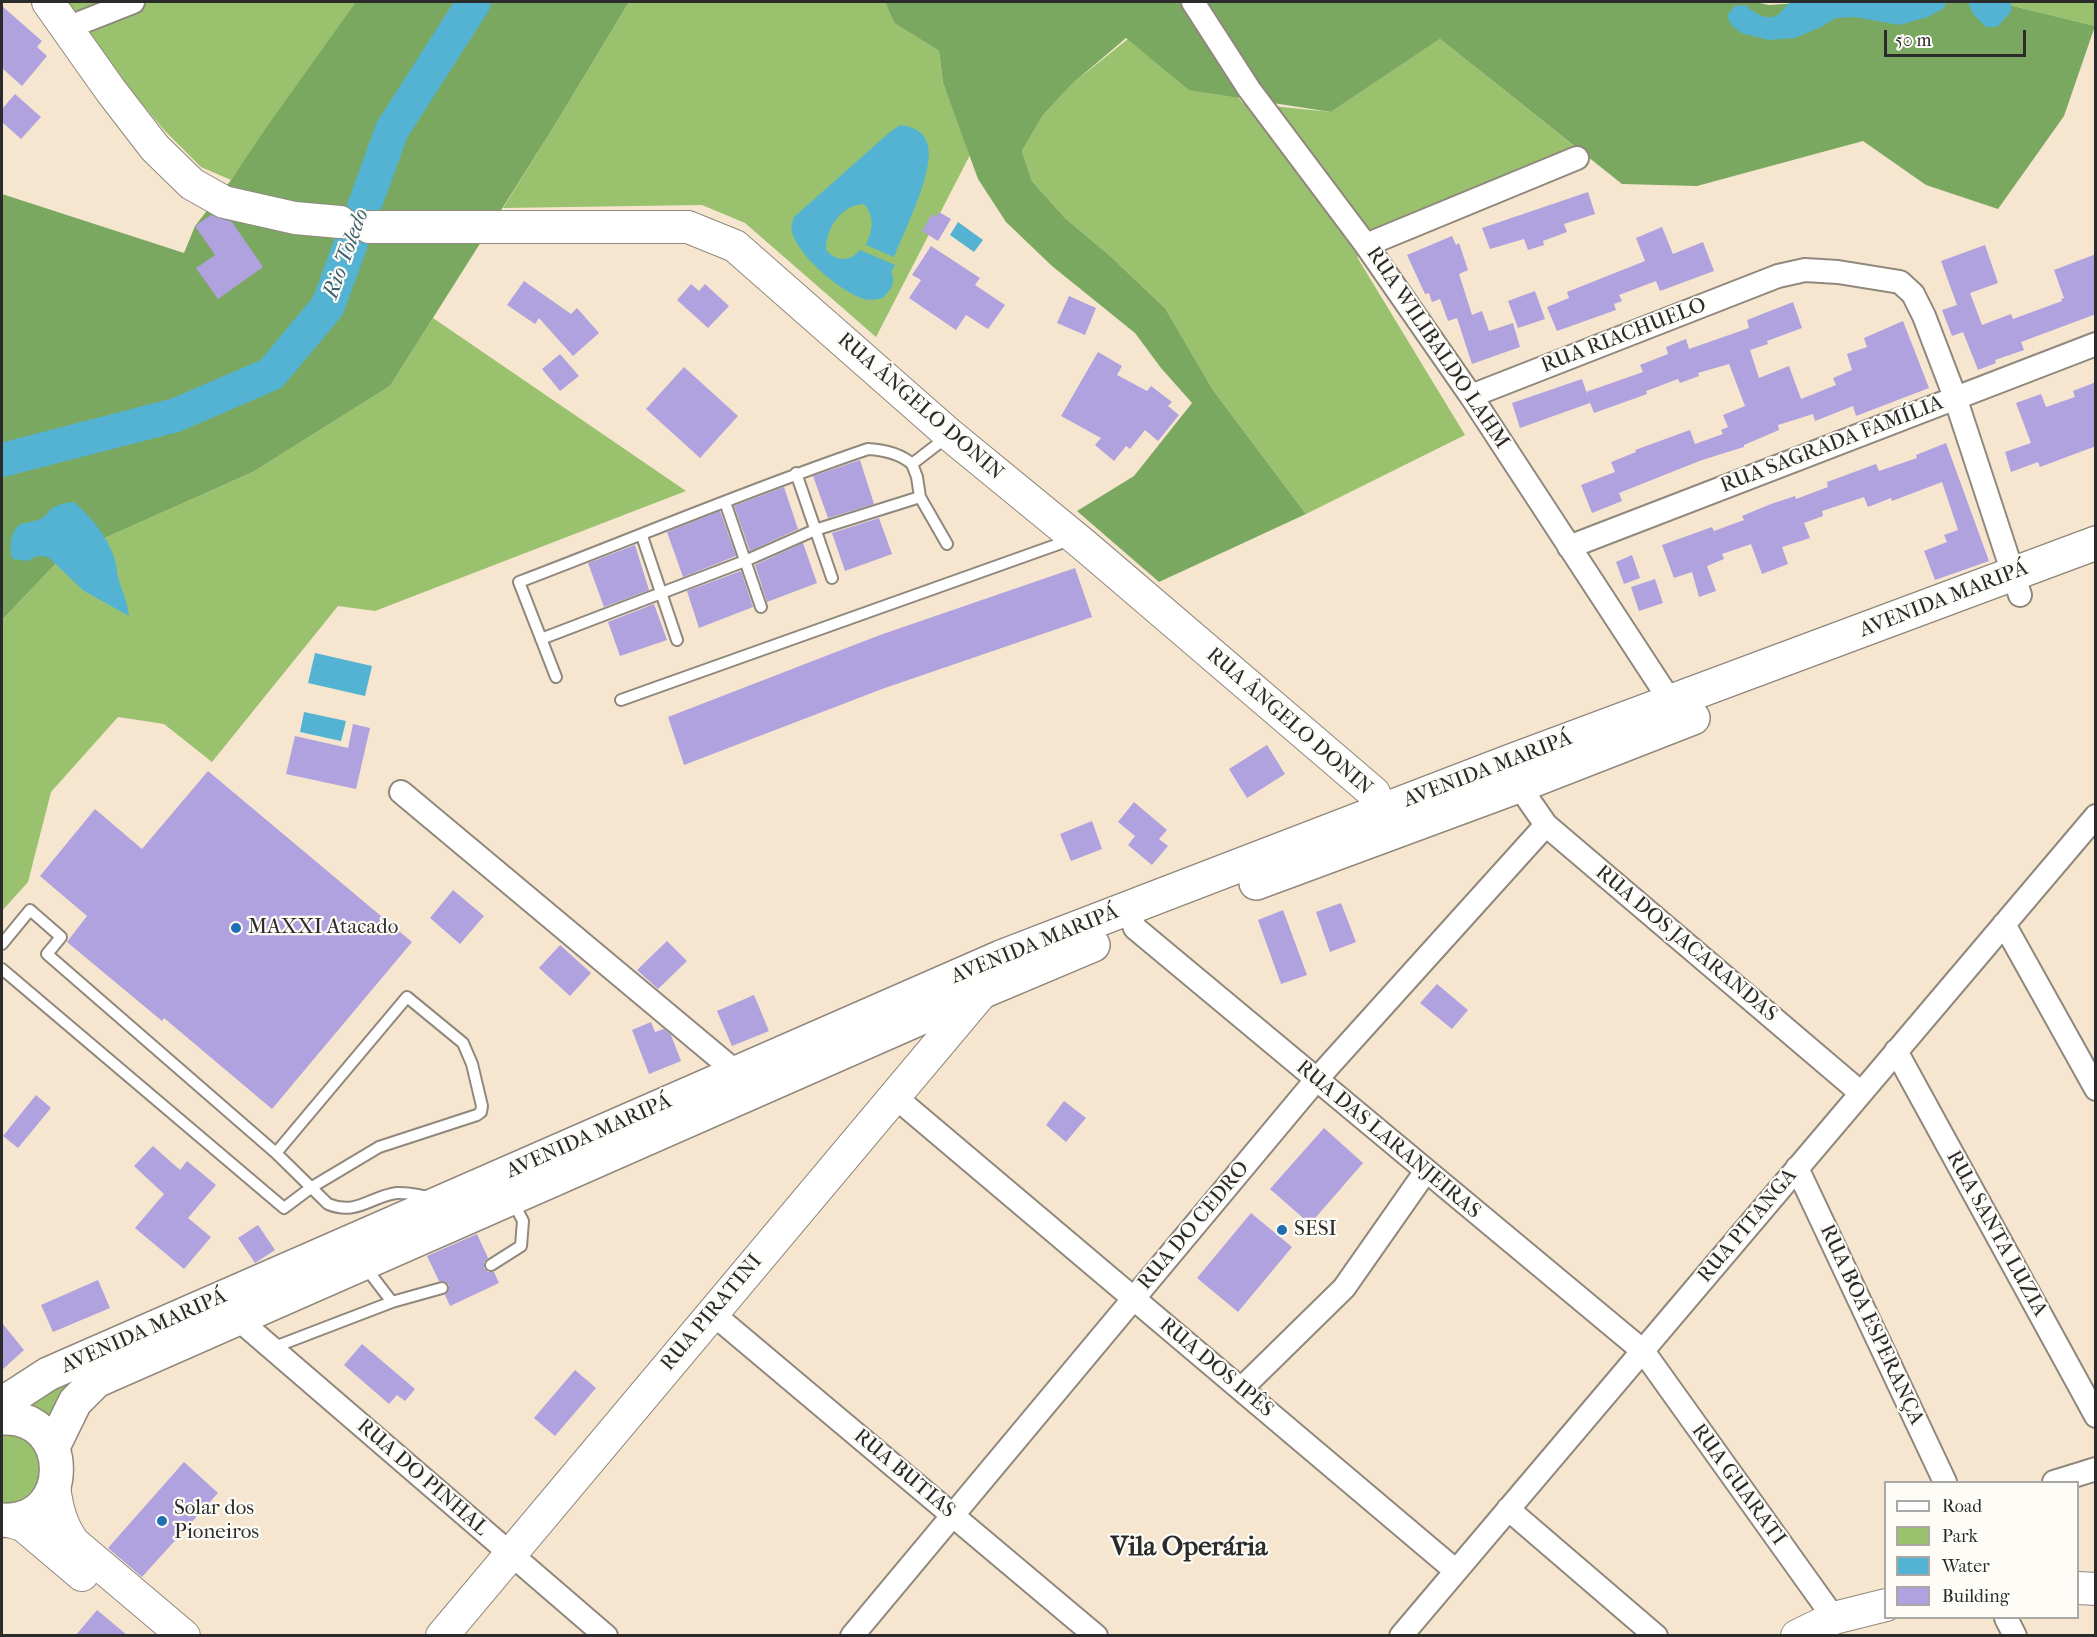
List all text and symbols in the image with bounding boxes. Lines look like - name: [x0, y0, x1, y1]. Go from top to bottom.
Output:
- scale bar: [1887, 18, 2030, 56]
- text: 50 m: [1895, 30, 1931, 51]
- water label: Rio Toledo: [319, 206, 375, 302]
- street label: RUA WILIBALDO LAHM: [1360, 242, 1514, 454]
- street label: RUA RIACHUELO: [1538, 293, 1710, 379]
- street label: RUA ÂNGELO DONIN: [832, 328, 1008, 486]
- street label: RUA SAGRADA FAMÍLIA: [1717, 391, 1947, 499]
- street label: AVENIDA MARIPÁ: [1856, 556, 2032, 644]
- street label: RUA ÂNGELO DONIN: [1201, 643, 1377, 801]
- street label: AVENIDA MARIPÁ: [1400, 726, 1576, 814]
- street label: RUA DOS JACARANDAS: [1590, 860, 1782, 1028]
- street label: AVENIDA MARIPÁ: [948, 900, 1122, 990]
- place label: MAXXI Atacado: [248, 915, 398, 941]
- marker: MAXXI Atacado: [229, 921, 243, 935]
- street label: RUA DAS LARANJEIRAS: [1291, 1055, 1485, 1225]
- street label: AVENIDA MARIPÁ: [502, 1089, 676, 1185]
- street label: RUA SANTA LUZIA: [1940, 1147, 2052, 1321]
- street label: RUA DO CEDRO: [1133, 1157, 1255, 1295]
- street label: RUA PITANGA: [1693, 1164, 1803, 1288]
- place label: SESI: [1294, 1217, 1337, 1243]
- street label: RUA BOA ESPERANÇA: [1813, 1221, 1929, 1429]
- marker: SESI: [1275, 1223, 1289, 1237]
- street label: RUA PIRATINI: [656, 1250, 768, 1376]
- street label: AVENIDA MARIPÁ: [57, 1284, 231, 1380]
- street label: RUA DOS IPÊS: [1154, 1313, 1278, 1423]
- street label: RUA DO PINHAL: [351, 1414, 493, 1542]
- street label: RUA GUARATI: [1685, 1419, 1791, 1551]
- street label: RUA BUTIAS: [848, 1424, 960, 1524]
- legend: [1884, 1481, 2079, 1619]
- place label: Solar dos Pioneiros: [174, 1496, 259, 1546]
- text: Road: [1942, 1496, 1982, 1517]
- marker: Solar dos Pioneiros: [155, 1514, 169, 1528]
- text: Park: [1942, 1526, 1978, 1547]
- district label: Vila Operária: [1111, 1532, 1267, 1564]
- text: Water: [1942, 1556, 1990, 1577]
- text: Building: [1942, 1586, 2009, 1607]

